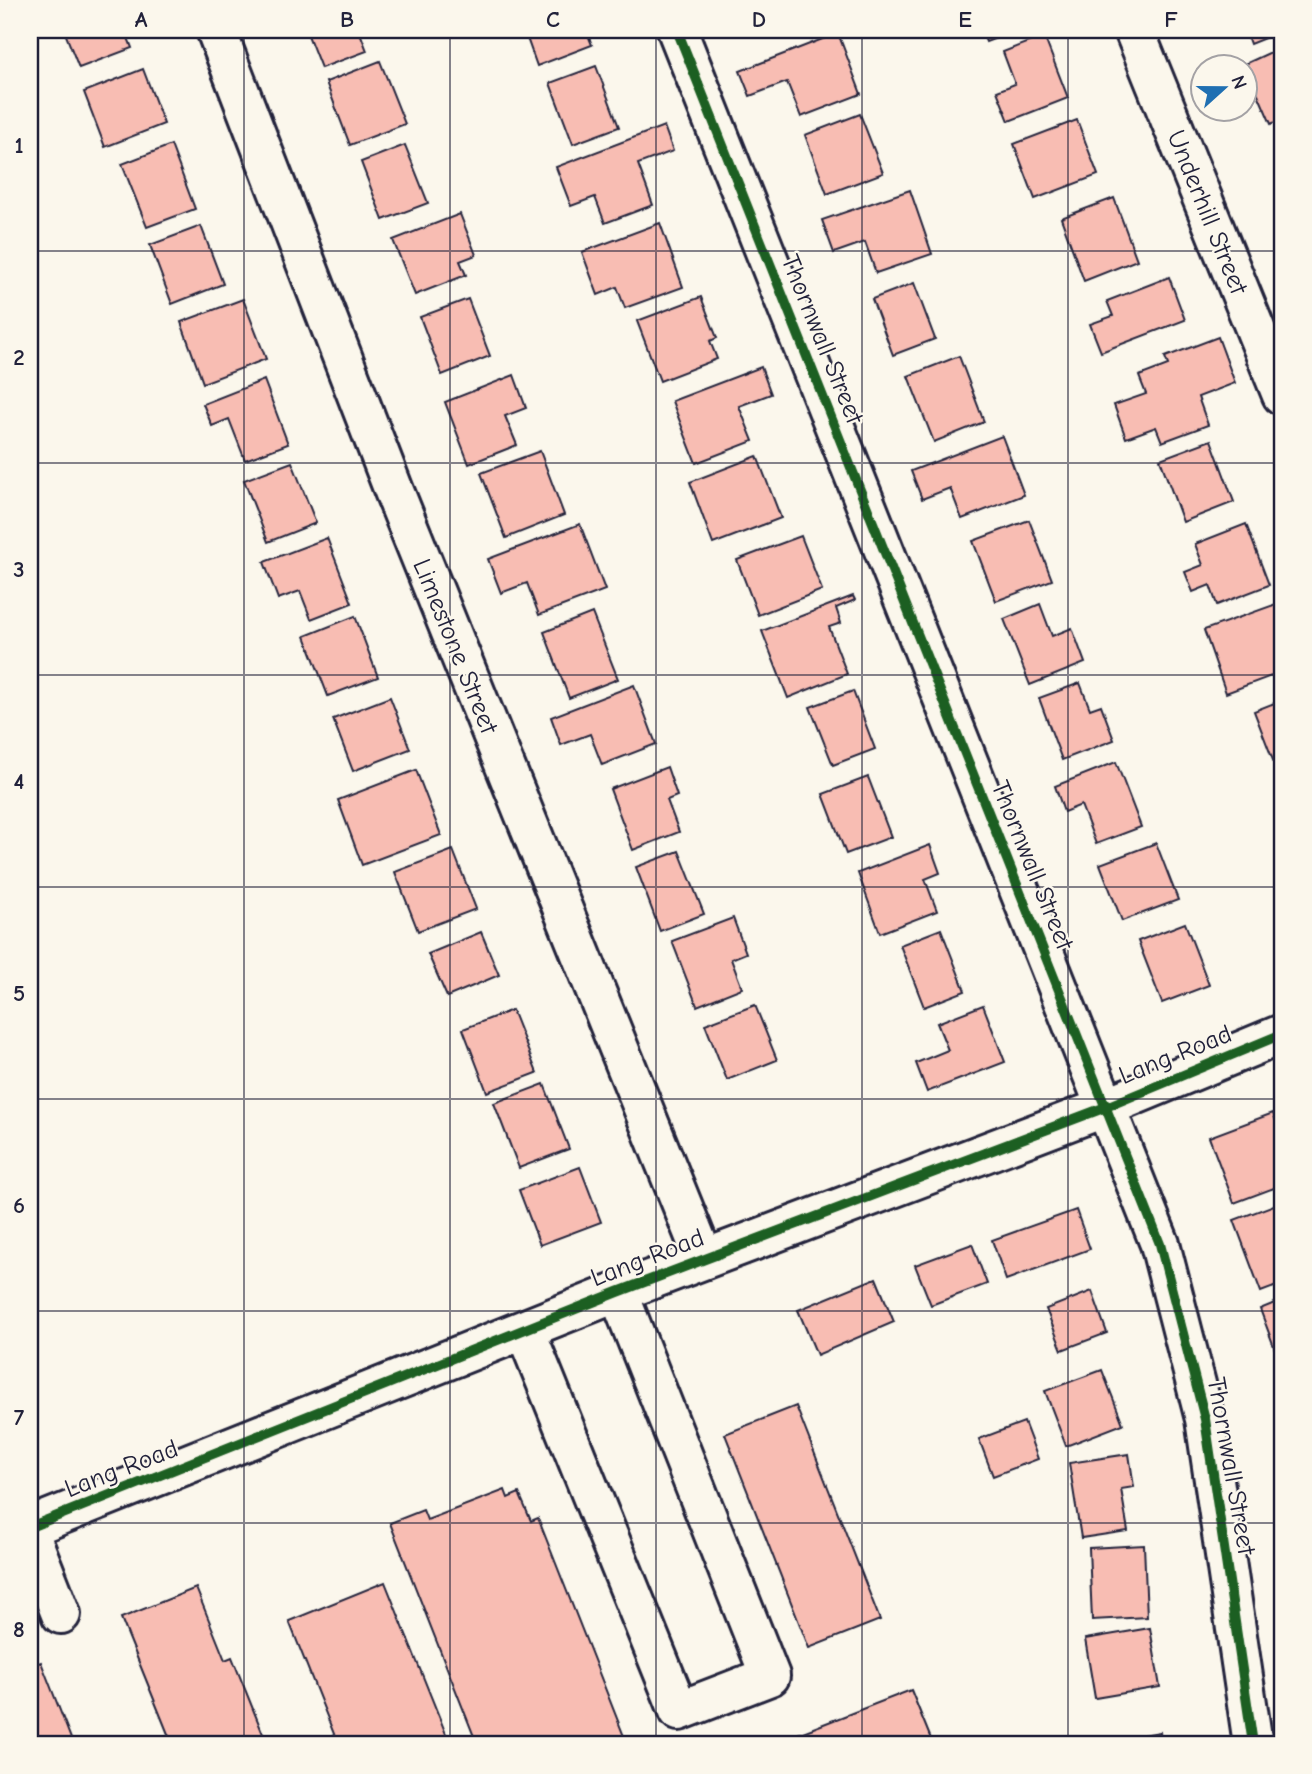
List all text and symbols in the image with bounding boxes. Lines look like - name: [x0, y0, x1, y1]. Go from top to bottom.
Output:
- text: A: [135, 6, 148, 33]
- text: B: [340, 6, 354, 33]
- text: C: [546, 6, 560, 33]
- text: D: [752, 6, 766, 33]
- text: E: [958, 6, 972, 33]
- text: F: [1164, 6, 1178, 33]
- north arrow: [1190, 52, 1260, 122]
- text: N: [1226, 73, 1251, 92]
- street label: Underhill Street: [1160, 126, 1254, 300]
- text: 1: [14, 132, 24, 159]
- street label: Thornwall Street: [775, 250, 870, 430]
- text: 2: [13, 344, 25, 371]
- street label: Limestone Street: [406, 555, 504, 740]
- text: 3: [13, 556, 25, 583]
- text: 4: [14, 768, 25, 795]
- street label: Thornwall Street: [985, 776, 1080, 956]
- text: 5: [13, 980, 25, 1007]
- street label: Lang Road: [1115, 1019, 1236, 1091]
- text: 6: [13, 1192, 25, 1219]
- street label: Lang Road: [586, 1223, 708, 1293]
- street label: Thornwall Street: [1201, 1375, 1262, 1559]
- text: 7: [14, 1404, 25, 1431]
- street label: Lang Road: [60, 1434, 182, 1504]
- text: 8: [13, 1616, 25, 1643]

